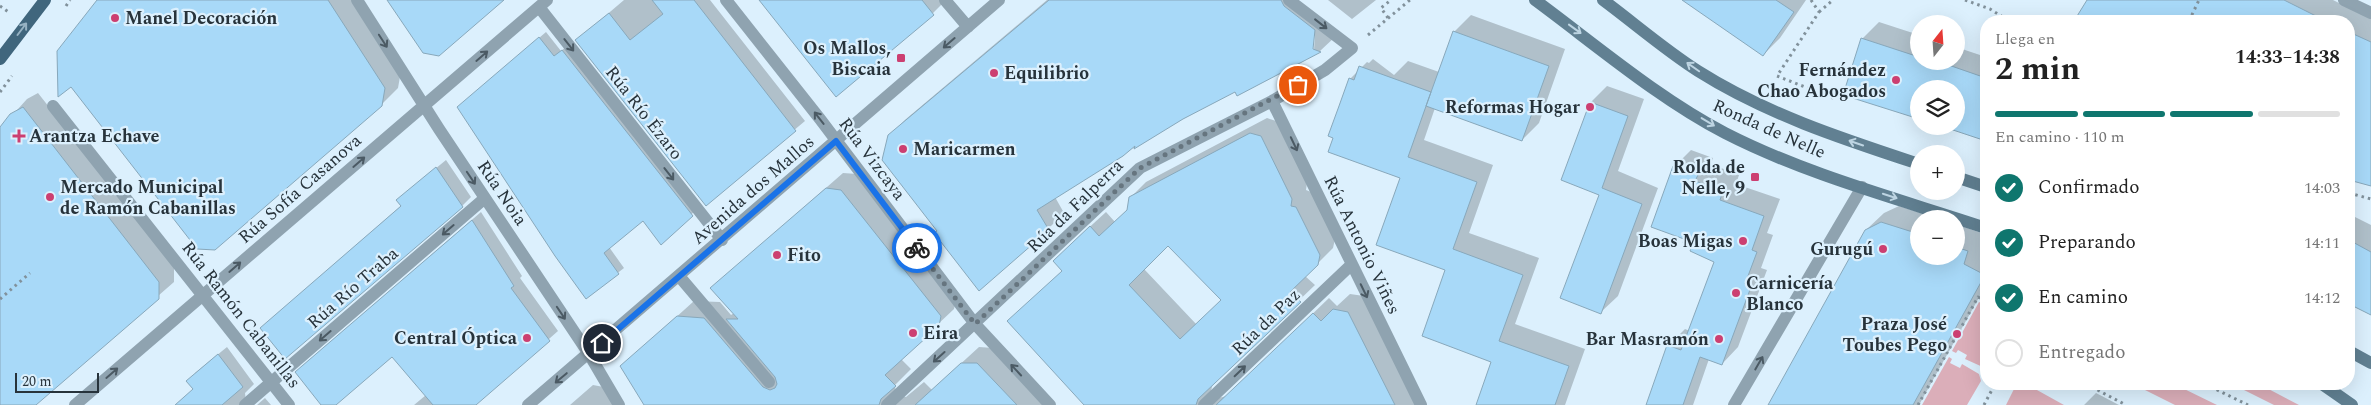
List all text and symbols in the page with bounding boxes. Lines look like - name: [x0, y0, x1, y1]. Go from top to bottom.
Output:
- place label: Manel Decoración: [125, 5, 277, 32]
- marker: Manel Decoración: [109, 12, 121, 24]
- north arrow: [1910, 15, 1965, 70]
- map controls: [1910, 15, 1965, 265]
- one-way arrow: [1314, 19, 1327, 30]
- one-way arrow: [17, 23, 28, 36]
- one-way arrow: [1568, 24, 1582, 34]
- text: Llega en: [1995, 27, 2055, 51]
- one-way arrow: [378, 34, 389, 48]
- place label: Os Mallos, Biscaia: [803, 35, 892, 83]
- one-way arrow: [564, 38, 575, 51]
- one-way arrow: [943, 38, 956, 49]
- text: 14:33–14:38: [2235, 43, 2340, 72]
- text: 2 min: [1995, 45, 2080, 94]
- one-way arrow: [475, 51, 488, 62]
- marker: Os Mallos, Biscaia: [895, 52, 907, 64]
- place label: Fernández Chao Abogados: [1757, 57, 1886, 105]
- street label: Rúa Río Ézaro: [599, 60, 689, 166]
- place label: Equilibrio: [1004, 60, 1089, 87]
- one-way arrow: [1687, 62, 1701, 72]
- pin: [1277, 64, 1319, 106]
- marker: Equilibrio: [988, 67, 1000, 79]
- icon: bag: [1284, 71, 1312, 99]
- marker: Fernández Chao Abogados: [1890, 74, 1902, 86]
- button: layers: [1910, 80, 1965, 135]
- street label: Ronda de Nelle: [1708, 92, 1830, 166]
- place label: Reformas Hogar: [1445, 94, 1580, 121]
- marker: Reformas Hogar: [1584, 101, 1596, 113]
- one-way arrow: [814, 111, 824, 125]
- street label: Rúa Vizcaya: [832, 112, 912, 206]
- one-way arrow: [1700, 118, 1714, 128]
- place label: Arantza Echave: [29, 123, 160, 150]
- text: En camino · 110 m: [1995, 125, 2125, 149]
- street label: Rúa Sofía Casanova: [232, 127, 368, 250]
- street label: Avenida dos Mallos: [685, 129, 821, 251]
- marker: Arantza Echave: [13, 130, 25, 142]
- place label: Maricarmen: [913, 136, 1016, 163]
- one-way arrow: [1289, 136, 1299, 151]
- one-way arrow: [1848, 138, 1864, 148]
- marker: Maricarmen: [897, 143, 909, 155]
- button: +: [1910, 145, 1965, 200]
- street label: Rúa da Falperra: [1020, 153, 1130, 259]
- place label: Rolda de Nelle, 9: [1673, 154, 1745, 202]
- street label: Rúa Noia: [470, 155, 534, 231]
- one-way arrow: [352, 156, 365, 168]
- one-way arrow: [664, 167, 674, 181]
- one-way arrow: [466, 170, 476, 184]
- street label: Rúa Antonio Viñes: [1317, 171, 1407, 319]
- marker: Rolda de Nelle, 9: [1749, 171, 1761, 183]
- text: Confirmado: [2038, 173, 2139, 202]
- place label: Mercado Municipal de Ramón Cabanillas: [60, 174, 236, 222]
- icon: check: [1995, 174, 2023, 202]
- text: 14:03: [2304, 176, 2340, 200]
- marker: Mercado Municipal de Ramón Cabanillas: [44, 191, 56, 203]
- one-way arrow: [1882, 192, 1898, 201]
- button: −: [1910, 210, 1965, 265]
- courier: [892, 223, 942, 273]
- one-way arrow: [441, 224, 454, 236]
- place label: Boas Migas: [1638, 228, 1733, 255]
- text: Preparando: [2038, 228, 2136, 257]
- icon: check: [1995, 229, 2023, 257]
- text: 14:11: [2304, 231, 2340, 255]
- icon: bike: [903, 234, 931, 262]
- marker: Boas Migas: [1737, 235, 1749, 247]
- street label: Rúa Ramón Cabanillas: [175, 236, 307, 394]
- place label: Gurugú: [1810, 236, 1873, 263]
- street label: Rúa Río Traba: [301, 240, 405, 335]
- place label: Fito: [787, 242, 821, 269]
- marker: Gurugú: [1877, 243, 1889, 255]
- marker: Fito: [771, 249, 783, 261]
- one-way arrow: [229, 262, 242, 273]
- place label: Carnicería Blanco: [1746, 270, 1834, 318]
- street label: Rúa da Paz: [1225, 282, 1307, 362]
- one-way arrow: [1360, 283, 1369, 298]
- text: En camino: [2038, 283, 2128, 312]
- icon: check: [1995, 284, 2023, 312]
- text: 14:12: [2304, 286, 2340, 310]
- marker: Carnicería Blanco: [1730, 287, 1742, 299]
- one-way arrow: [557, 305, 567, 319]
- place label: Praza José Toubes Pego: [1842, 311, 1947, 359]
- place label: Eira: [923, 320, 959, 347]
- pin: [581, 322, 623, 364]
- place label: Central Óptica: [394, 325, 518, 352]
- place label: Bar Masramón: [1585, 326, 1709, 353]
- marker: Eira: [907, 327, 919, 339]
- marker: Praza José Toubes Pego: [1951, 328, 1963, 340]
- icon: home: [588, 329, 616, 357]
- one-way arrow: [318, 330, 331, 342]
- marker: Central Óptica: [521, 332, 533, 344]
- marker: Bar Masramón: [1713, 333, 1725, 345]
- text: Entregado: [2038, 338, 2125, 367]
- one-way arrow: [933, 352, 946, 363]
- one-way arrow: [1754, 356, 1764, 370]
- one-way arrow: [1010, 363, 1022, 376]
- one-way arrow: [1233, 365, 1246, 377]
- one-way arrow: [105, 368, 118, 379]
- scale bar: [15, 370, 99, 393]
- text: 20 m: [22, 371, 52, 392]
- one-way arrow: [555, 372, 568, 383]

